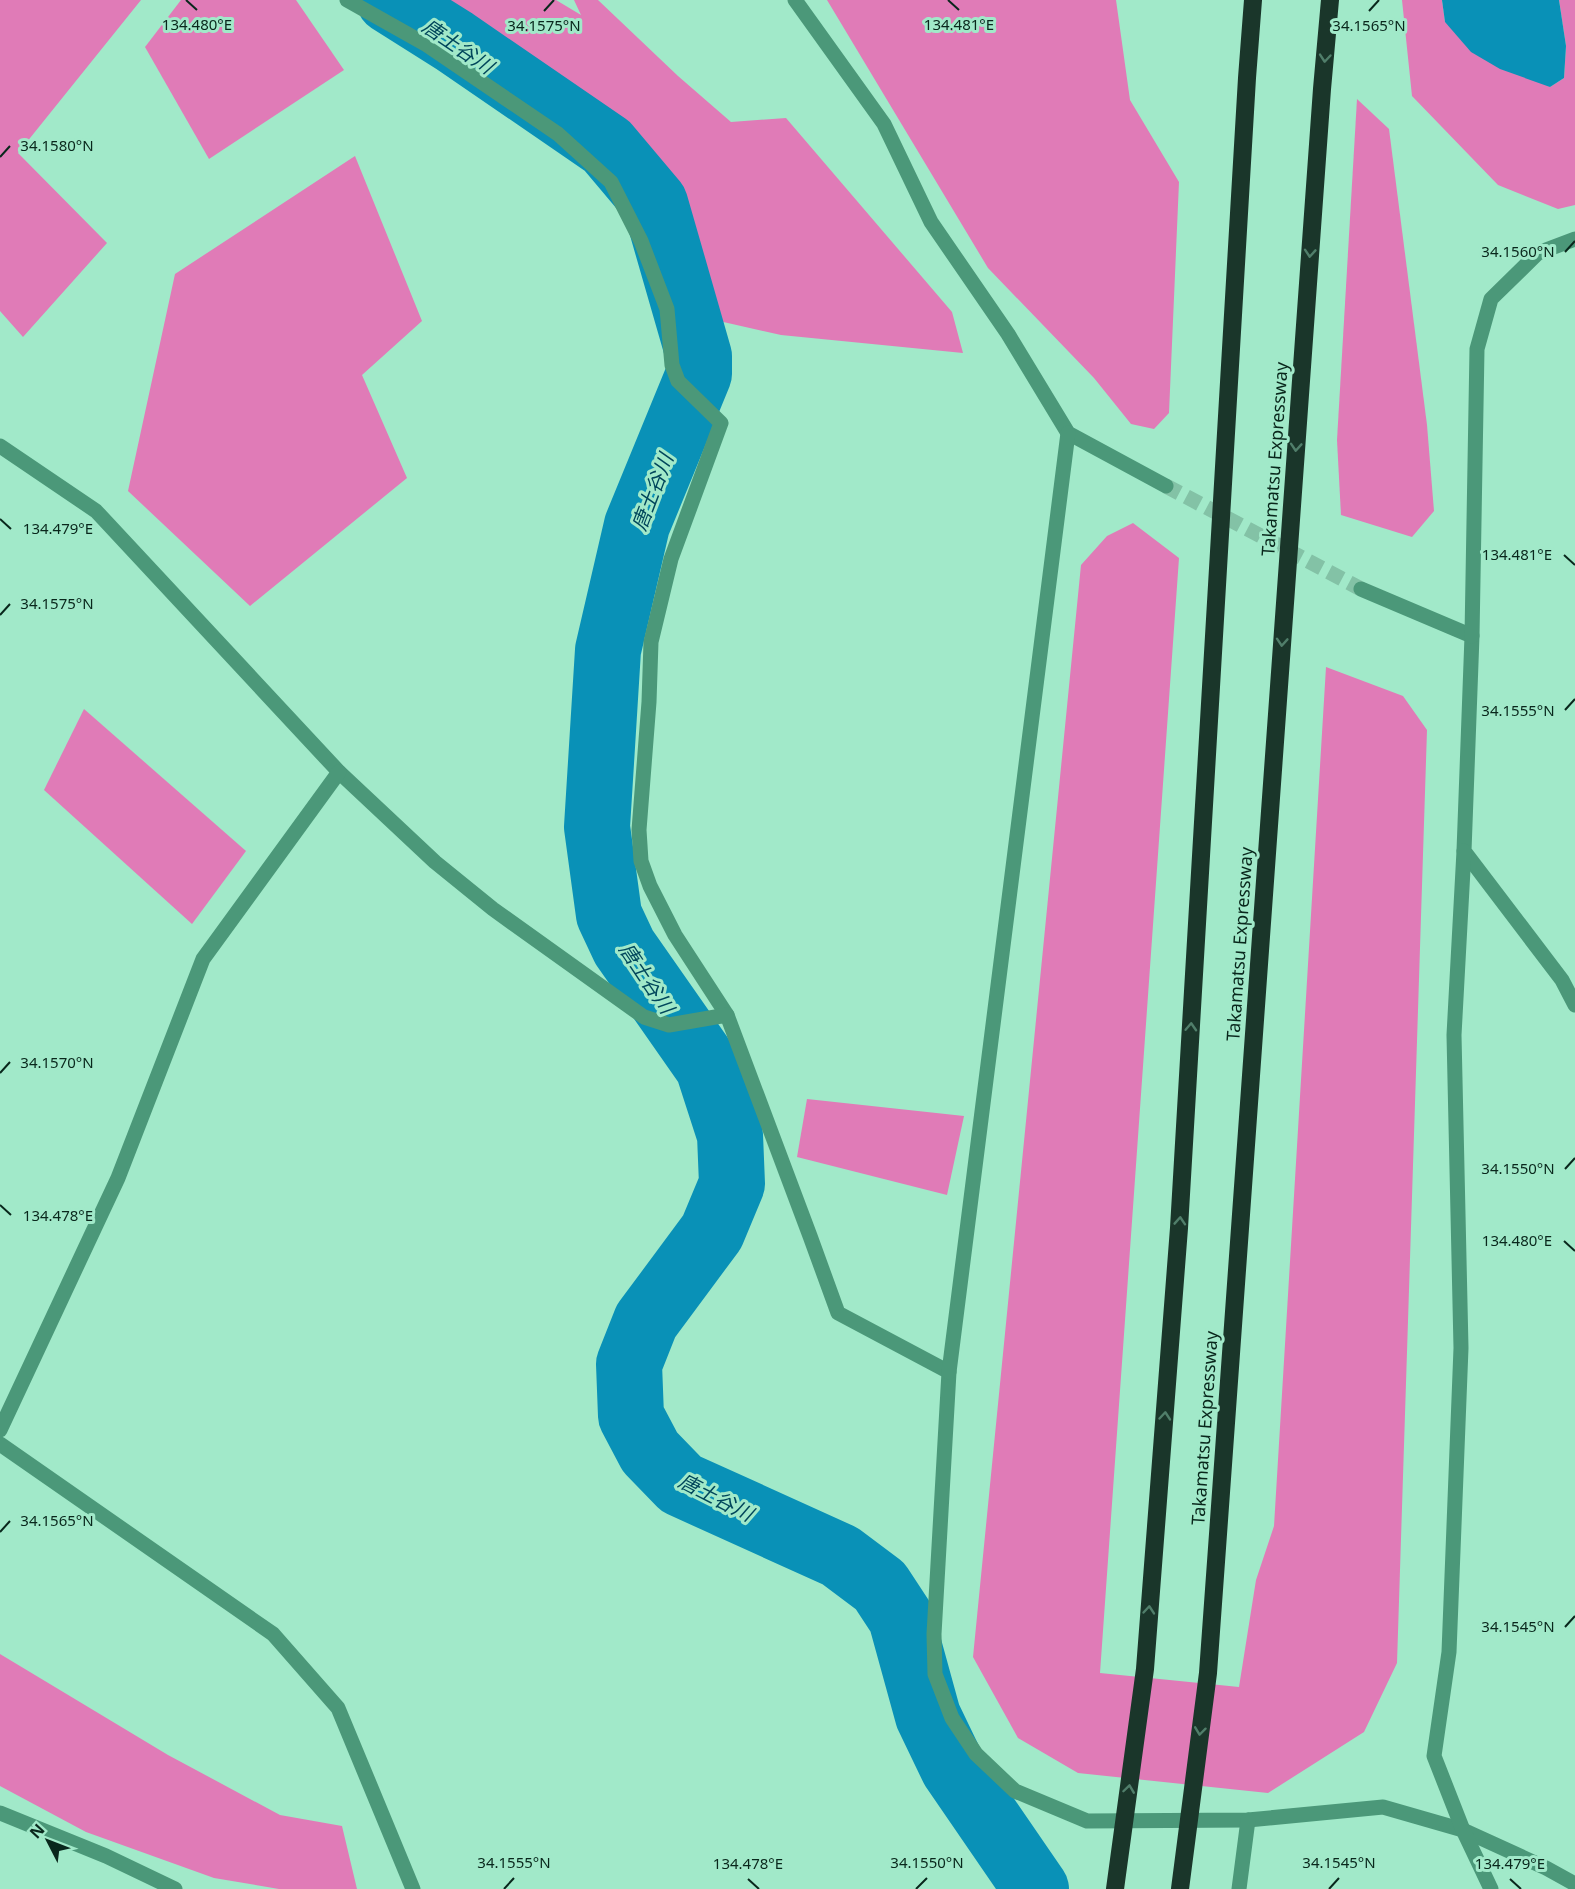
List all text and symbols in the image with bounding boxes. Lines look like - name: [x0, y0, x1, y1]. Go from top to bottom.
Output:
- water label: 唐土谷川: [417, 12, 500, 81]
- text: 134.480°E: [162, 14, 232, 34]
- text: 134.481°E: [924, 14, 994, 34]
- text: 34.1575°N: [507, 15, 581, 35]
- text: 34.1565°N: [1332, 15, 1406, 35]
- one-way arrow: [1319, 54, 1332, 63]
- text: 34.1580°N: [20, 135, 94, 155]
- text: 34.1560°N: [1481, 241, 1555, 261]
- one-way arrow: [1304, 248, 1317, 257]
- street label: Takamatsu Expressway: [1255, 360, 1293, 557]
- one-way arrow: [1290, 443, 1303, 452]
- water label: 唐土谷川: [625, 448, 680, 534]
- text: 134.479°E: [23, 518, 93, 538]
- text: 134.481°E: [1482, 544, 1552, 564]
- text: 34.1575°N: [20, 593, 94, 613]
- one-way arrow: [1276, 637, 1289, 646]
- text: 34.1555°N: [1481, 700, 1555, 720]
- street label: Takamatsu Expressway: [1220, 845, 1258, 1042]
- water label: 唐土谷川: [613, 937, 682, 1020]
- one-way arrow: [1185, 1022, 1198, 1031]
- text: 34.1570°N: [20, 1052, 94, 1072]
- text: 34.1550°N: [1481, 1158, 1555, 1178]
- text: 134.478°E: [23, 1205, 93, 1225]
- one-way arrow: [1173, 1217, 1186, 1226]
- text: 134.480°E: [1482, 1230, 1552, 1250]
- street label: Takamatsu Expressway: [1185, 1329, 1223, 1526]
- one-way arrow: [1158, 1411, 1171, 1420]
- water label: 唐土谷川: [674, 1467, 760, 1528]
- text: 34.1565°N: [20, 1510, 94, 1530]
- one-way arrow: [1142, 1606, 1155, 1615]
- text: 34.1545°N: [1481, 1616, 1555, 1636]
- one-way arrow: [1194, 1726, 1207, 1736]
- one-way arrow: [1122, 1785, 1134, 1794]
- north arrow: [18, 1811, 78, 1871]
- text: N: [24, 1819, 49, 1843]
- text: 34.1555°N: [477, 1852, 551, 1872]
- text: 34.1550°N: [890, 1852, 964, 1872]
- text: 34.1545°N: [1302, 1852, 1376, 1872]
- text: 134.478°E: [713, 1853, 783, 1873]
- text: 134.479°E: [1475, 1853, 1545, 1873]

